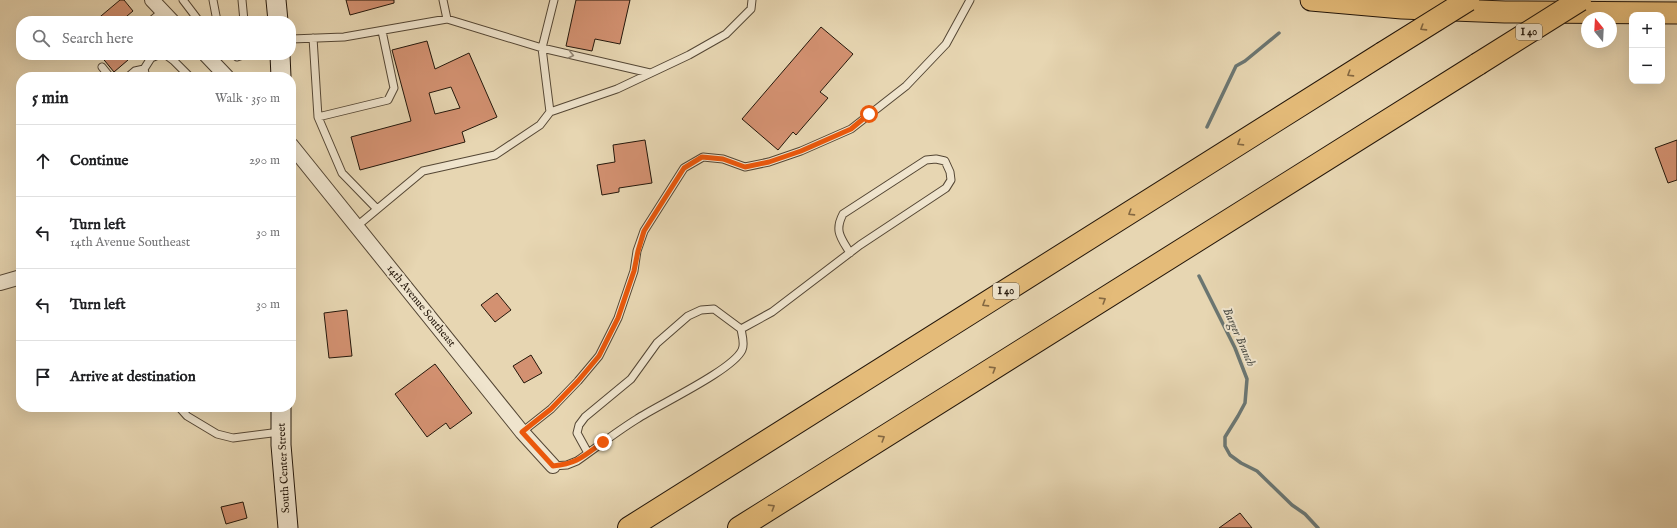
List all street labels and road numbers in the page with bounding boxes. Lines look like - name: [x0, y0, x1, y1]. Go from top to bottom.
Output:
- road number: I 40: [1516, 24, 1542, 40]
- street label: 14th Avenue Southeast: [384, 262, 459, 350]
- road number: I 40: [993, 283, 1019, 299]
- street label: South Center Street: [275, 422, 293, 514]

